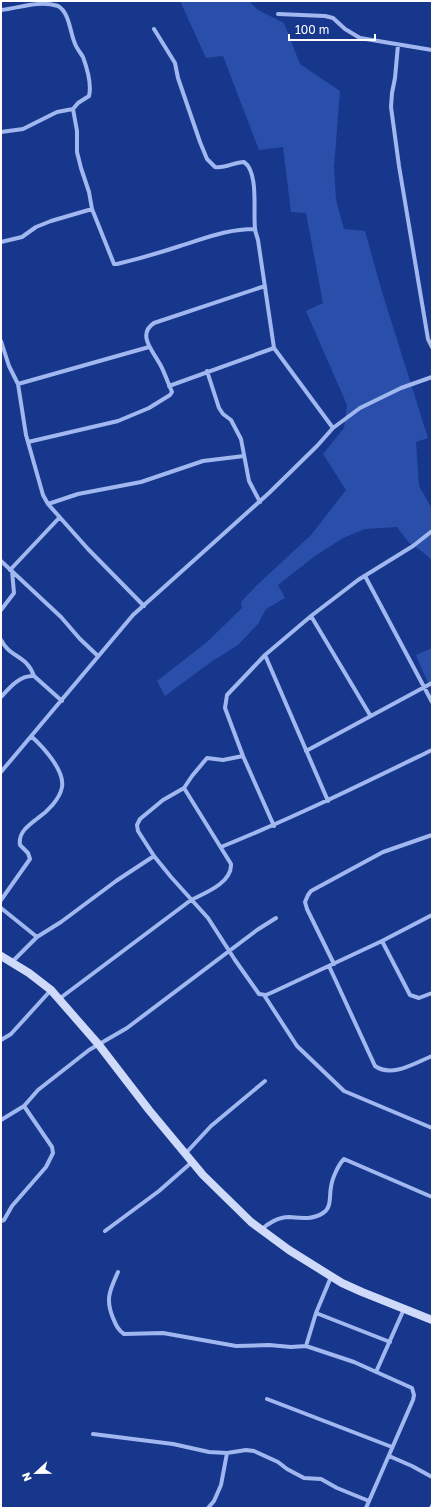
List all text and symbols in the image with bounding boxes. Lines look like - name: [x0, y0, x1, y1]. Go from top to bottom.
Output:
- scale bar: [289, 16, 375, 42]
- text: 100 m: [295, 22, 329, 37]
- north arrow: [16, 1453, 56, 1493]
- text: N: [19, 1471, 34, 1483]

